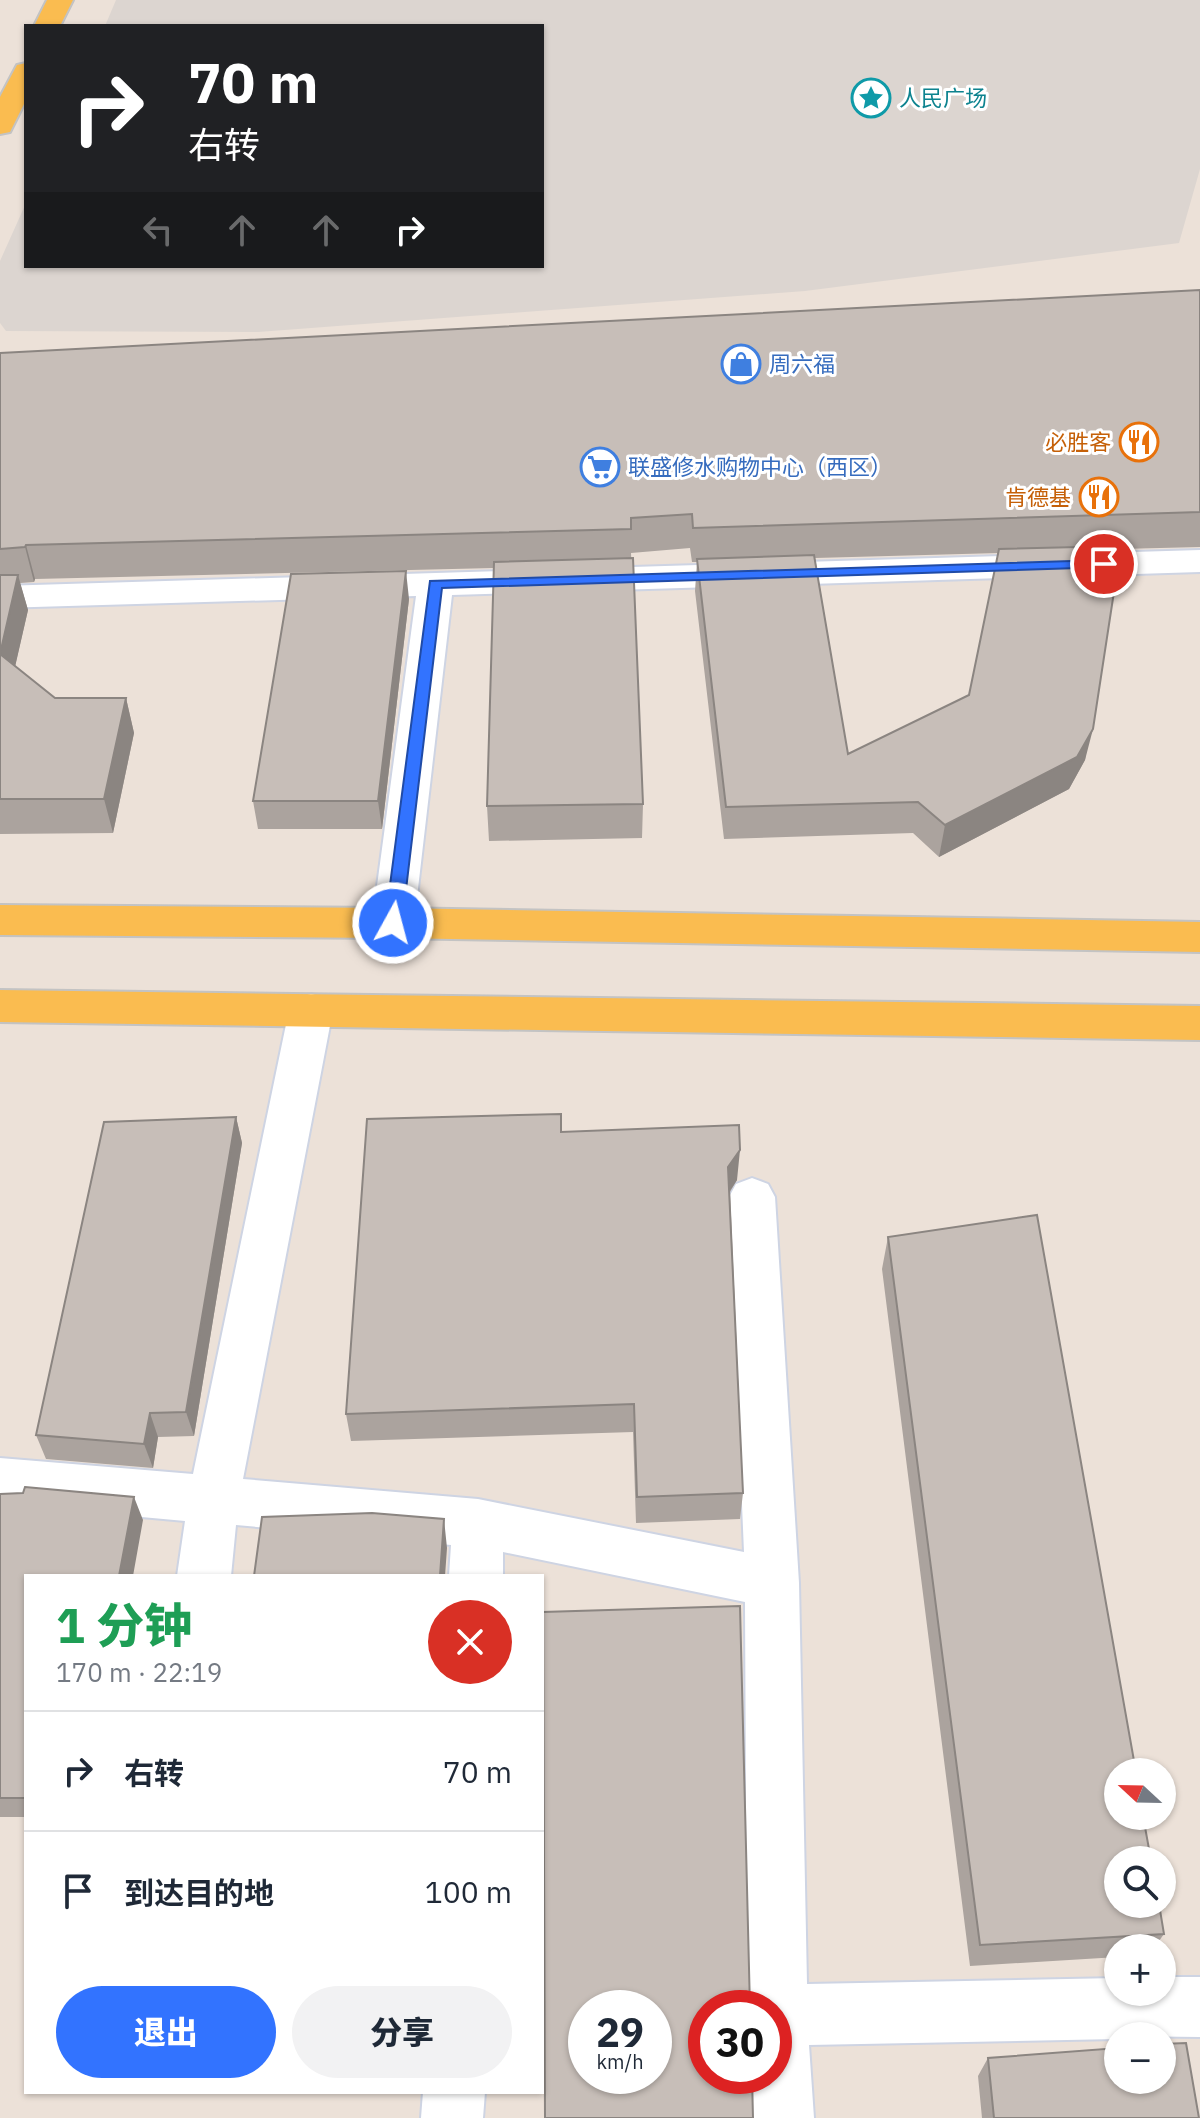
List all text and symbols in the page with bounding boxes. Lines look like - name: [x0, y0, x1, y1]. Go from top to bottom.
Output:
- text: 70 m: [188, 46, 318, 118]
- icon: right: [56, 56, 160, 160]
- place icon: 人民广场: [850, 77, 892, 119]
- place label: 人民广场: [899, 83, 987, 112]
- text: 右转: [188, 121, 260, 168]
- icon: left: [136, 208, 180, 252]
- icon: ahead: [220, 208, 264, 252]
- icon: ahead: [304, 208, 348, 252]
- icon: right: [388, 208, 432, 252]
- shop icon: 周六福: [720, 343, 762, 385]
- place label: 周六福: [769, 349, 835, 378]
- restaurant icon: 必胜客: [1118, 421, 1160, 463]
- place label: 必胜客: [1045, 427, 1111, 456]
- supermarket icon: 联盛修水购物中心（西区）: [579, 446, 621, 488]
- place label: 联盛修水购物中心（西区）: [628, 452, 892, 481]
- restaurant icon: 肯德基: [1078, 476, 1120, 518]
- place label: 肯德基: [1005, 482, 1071, 511]
- pin: [1070, 530, 1138, 598]
- icon: arrive: [1082, 542, 1126, 586]
- position arrow: [351, 881, 435, 965]
- text: 1 分钟: [56, 1594, 192, 1656]
- button: close: [428, 1600, 512, 1684]
- text: 170 m · 22:19: [56, 1655, 222, 1689]
- icon: right: [56, 1749, 100, 1793]
- text: 70 m: [443, 1752, 512, 1791]
- text: 右转: [124, 1753, 184, 1792]
- north arrow: [1104, 1758, 1176, 1830]
- map controls: [1104, 1758, 1176, 2094]
- button: search: [1104, 1846, 1176, 1918]
- icon: arrive: [56, 1869, 100, 1913]
- text: 100 m: [425, 1872, 512, 1911]
- text: 到达目的地: [124, 1873, 274, 1912]
- button: +: [1104, 1934, 1176, 2006]
- button: 退出: [56, 1986, 276, 2078]
- button: 分享: [292, 1986, 512, 2078]
- speed limit sign: 30: [688, 1990, 792, 2094]
- text: 29: [596, 2006, 644, 2058]
- button: −: [1104, 2022, 1176, 2094]
- text: km/h: [596, 2048, 644, 2075]

